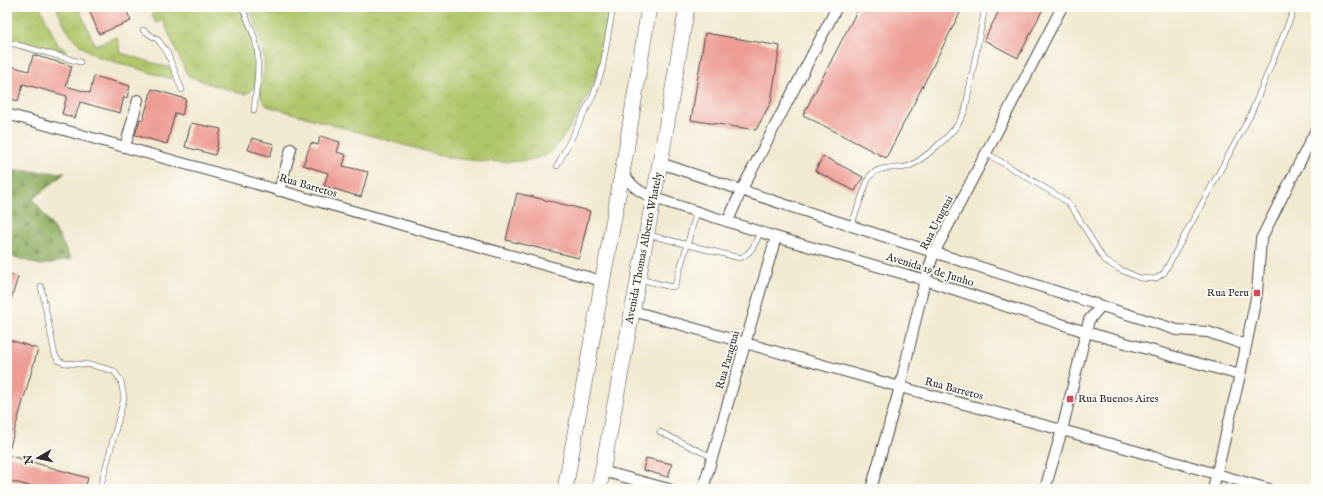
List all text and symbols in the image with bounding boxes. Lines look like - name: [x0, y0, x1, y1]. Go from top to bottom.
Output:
- street label: Avenida Thomas Alberto Whately: [622, 170, 666, 326]
- street label: Rua Barretos: [277, 171, 339, 201]
- street label: Rua Uruguai: [917, 193, 957, 253]
- street label: Avenida 19 de Junho: [884, 250, 976, 290]
- place label: Rua Peru: [1207, 286, 1249, 300]
- marker: Rua Peru: [1252, 288, 1262, 298]
- street label: Rua Paraguai: [713, 329, 743, 391]
- street label: Rua Barretos: [923, 374, 985, 404]
- place label: Rua Buenos Aires: [1078, 392, 1159, 406]
- marker: Rua Buenos Aires: [1065, 394, 1075, 404]
- north arrow: [18, 438, 58, 478]
- text: N: [21, 453, 37, 466]

